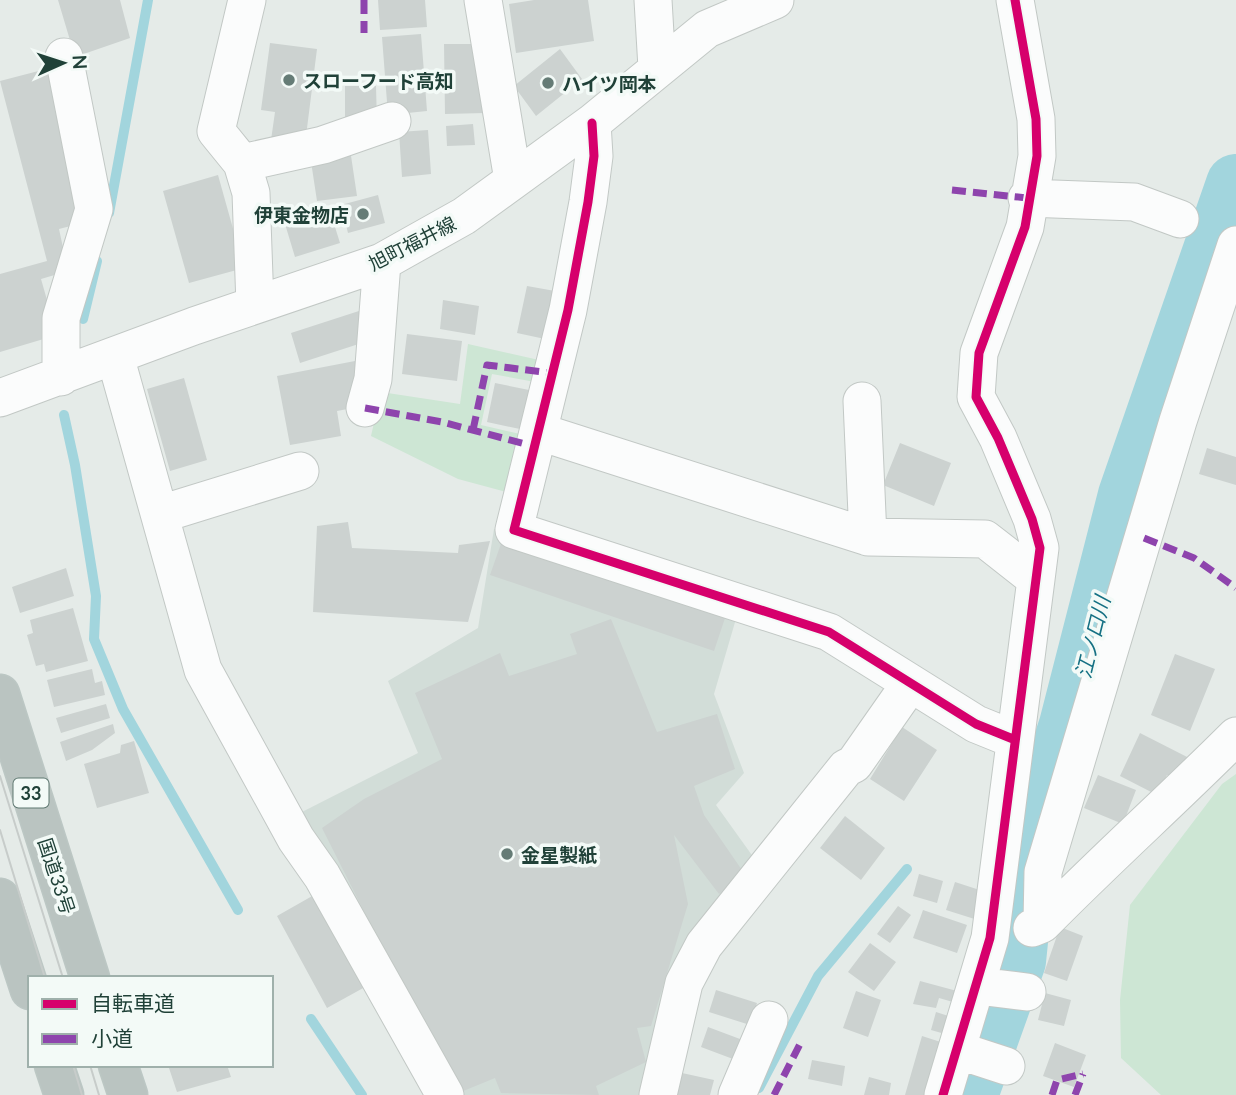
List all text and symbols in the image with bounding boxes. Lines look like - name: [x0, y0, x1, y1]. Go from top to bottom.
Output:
- north arrow: [28, 28, 98, 98]
- text: N: [69, 54, 92, 70]
- place label: スローフード高知: [303, 69, 454, 92]
- marker: スローフード高知: [281, 72, 297, 88]
- place label: ハイツ岡本: [562, 72, 657, 95]
- marker: ハイツ岡本: [540, 75, 556, 91]
- place label: 伊東金物店: [254, 203, 349, 226]
- marker: 伊東金物店: [355, 206, 371, 222]
- street label: 旭町福井線: [364, 211, 460, 275]
- water label: 江ノ口川: [1070, 591, 1115, 681]
- road number: 33: [14, 778, 48, 808]
- street label: 国道33号: [34, 835, 80, 917]
- place label: 金星製紙: [521, 843, 597, 866]
- marker: 金星製紙: [499, 846, 515, 862]
- legend: [28, 976, 273, 1067]
- text: 自転車道: [91, 990, 175, 1015]
- text: 小道: [91, 1025, 133, 1050]

